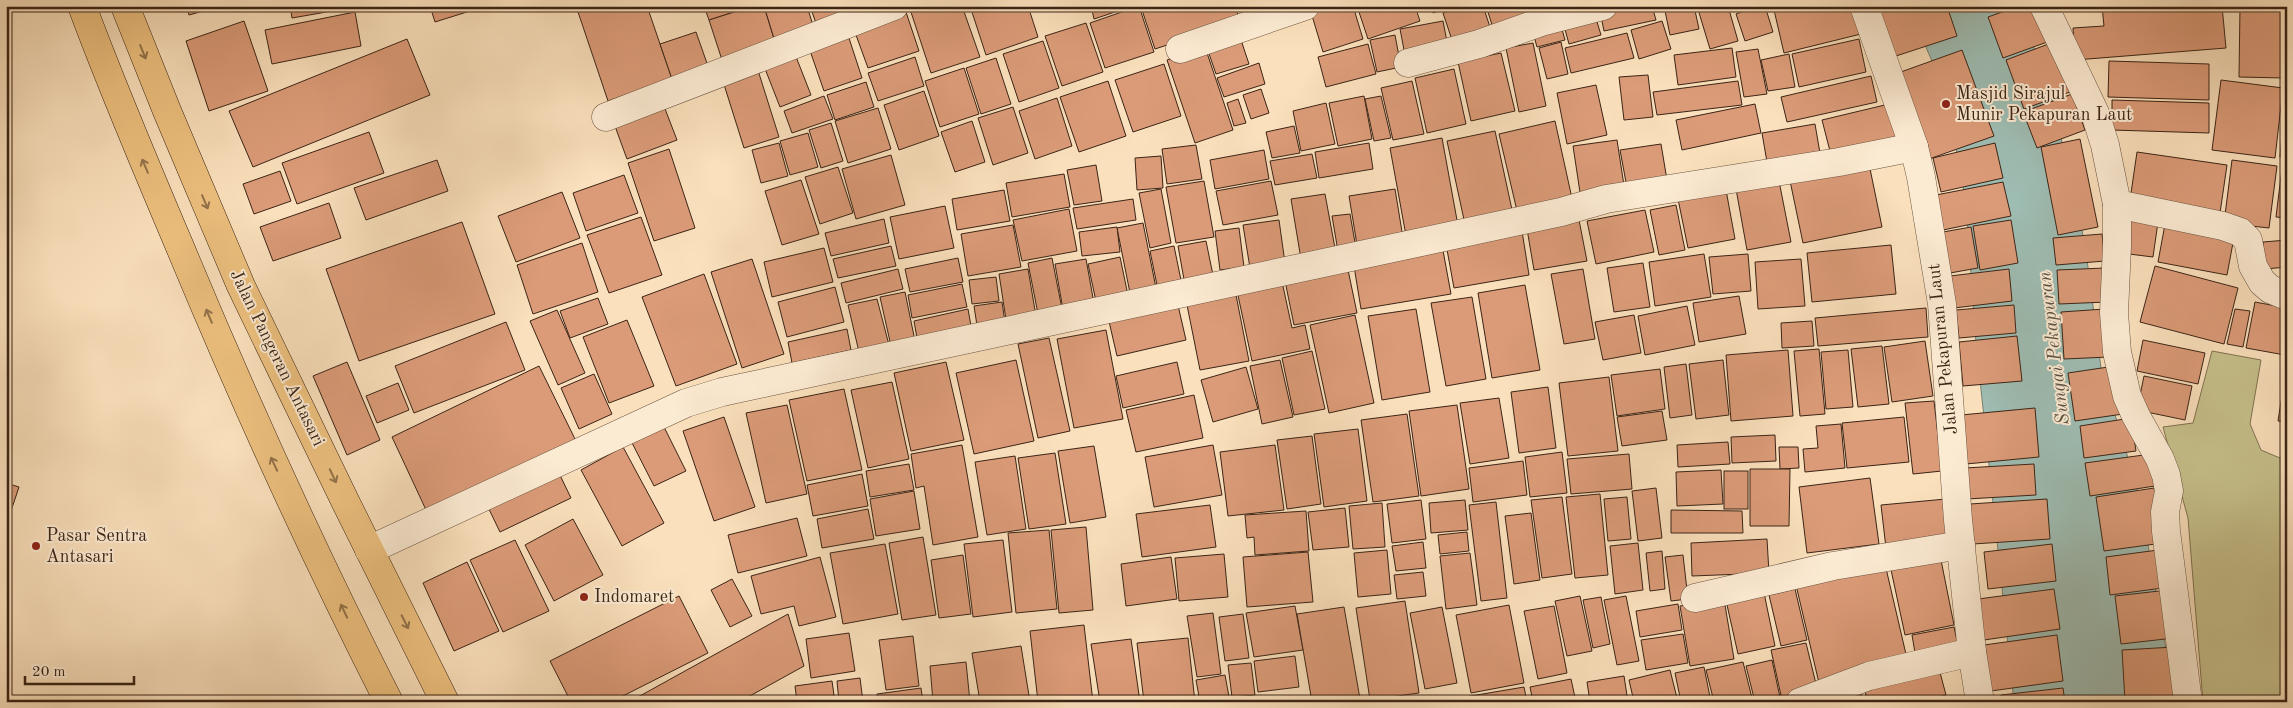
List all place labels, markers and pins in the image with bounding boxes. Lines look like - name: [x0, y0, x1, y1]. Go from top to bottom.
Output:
- place label: Masjid Sirajul Munir Pekapuran Laut: [1956, 85, 2132, 124]
- marker: Masjid Sirajul Munir Pekapuran Laut: [1940, 98, 1952, 110]
- place label: Pasar Sentra Antasari: [46, 527, 147, 566]
- marker: Pasar Sentra Antasari: [30, 540, 42, 552]
- place label: Indomaret: [594, 588, 674, 606]
- marker: Indomaret: [578, 591, 590, 603]

